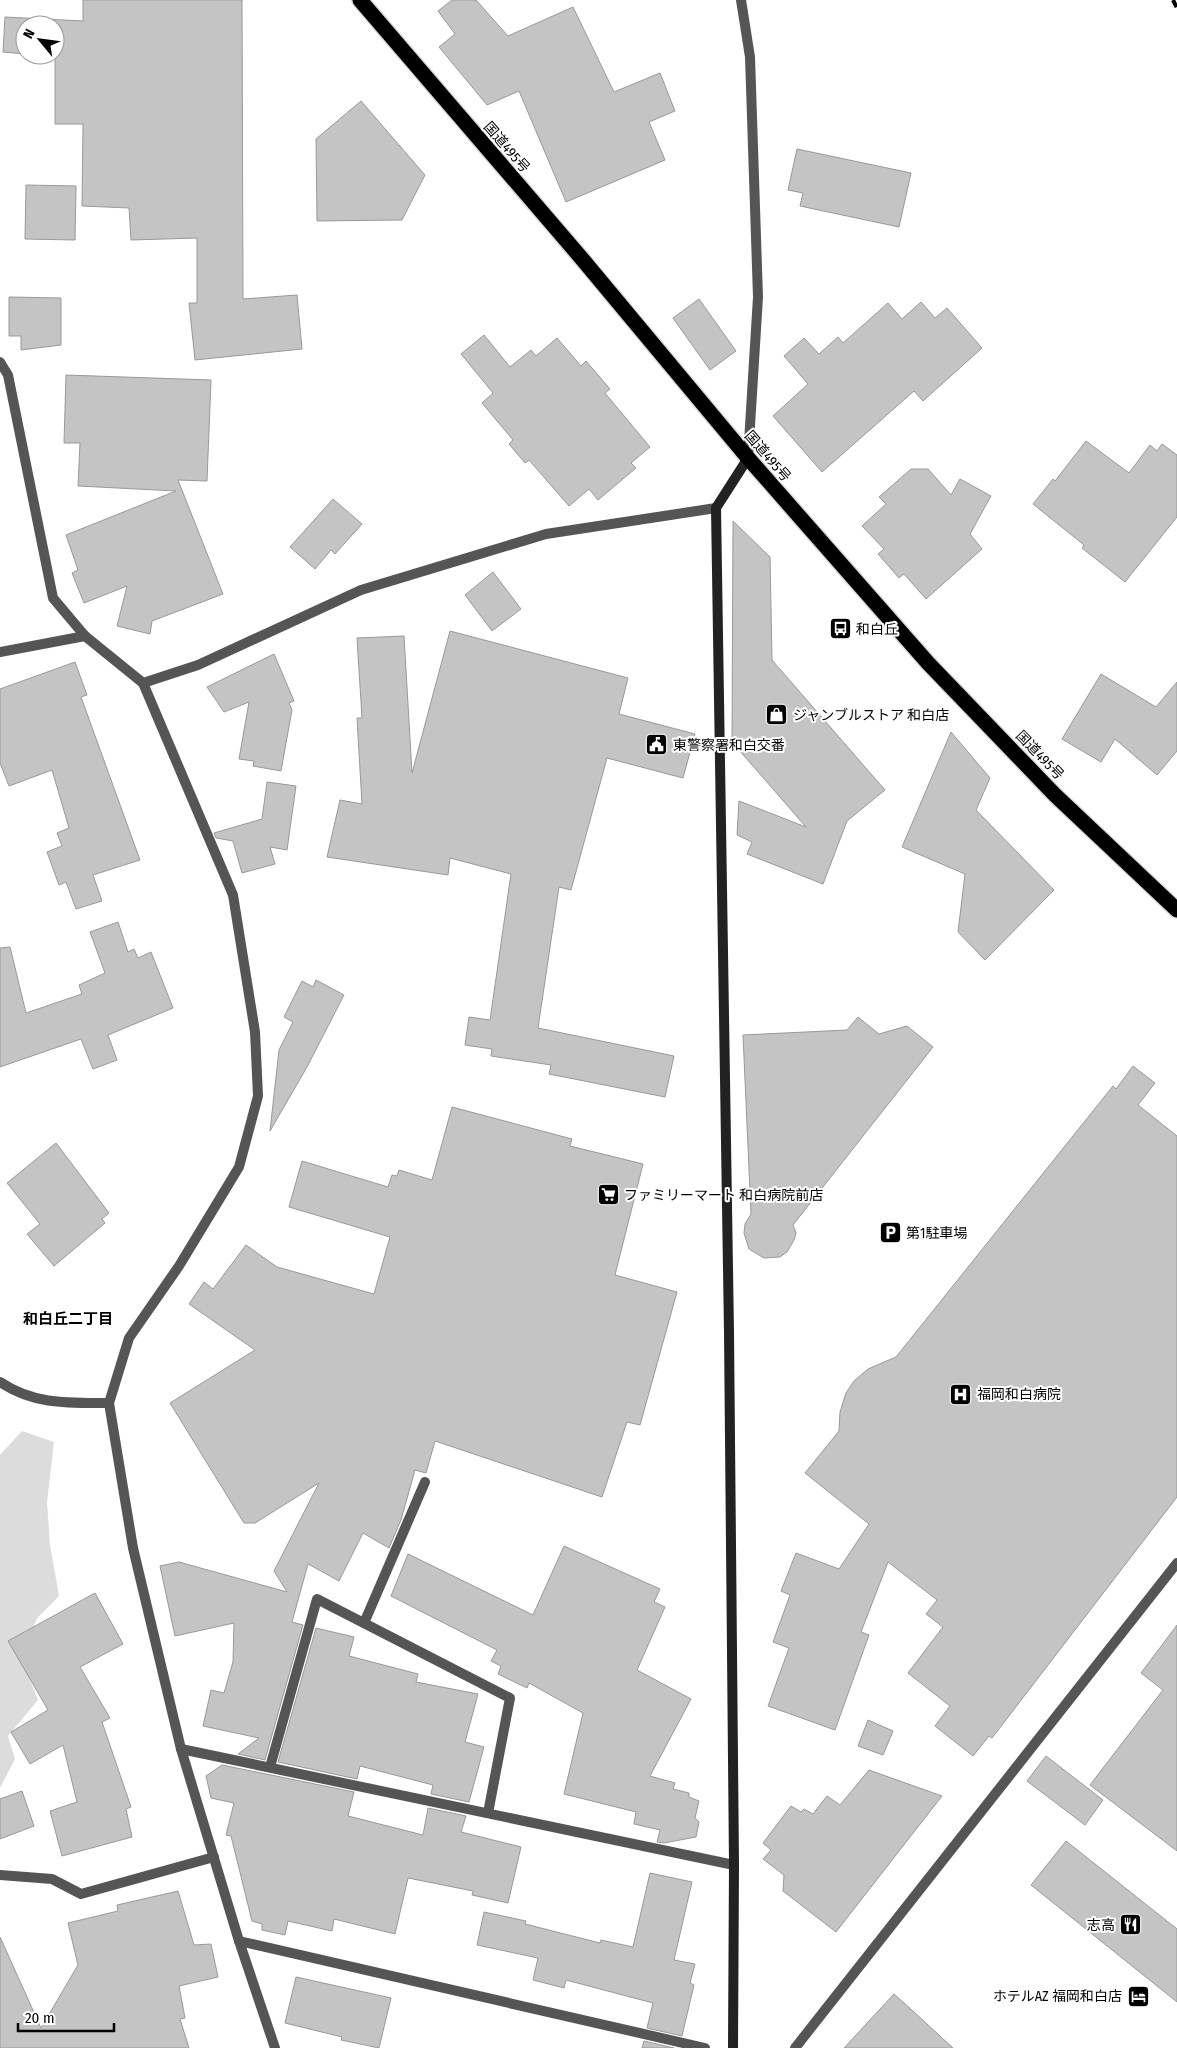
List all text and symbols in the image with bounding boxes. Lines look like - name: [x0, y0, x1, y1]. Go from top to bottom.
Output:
- north arrow: [15, 15, 65, 65]
- text: N: [20, 26, 39, 42]
- street label: 国道495号: [480, 118, 533, 176]
- street label: 国道495号: [741, 427, 794, 485]
- bus stop icon: 和白丘: [828, 617, 852, 641]
- place label: 和白丘: [856, 621, 898, 638]
- shop icon: ジャンブルストア 和白店: [765, 703, 789, 727]
- place label: ジャンブルストア 和白店: [793, 707, 949, 724]
- street label: 国道495号: [1012, 727, 1067, 783]
- public building icon: 東警察署和白交番: [645, 733, 669, 757]
- place label: 東警察署和白交番: [673, 737, 785, 754]
- supermarket icon: ファミリーマート 和白病院前店: [596, 1183, 620, 1207]
- place label: ファミリーマート 和白病院前店: [624, 1187, 823, 1204]
- parking icon: 第1駐車場: [878, 1221, 902, 1245]
- place label: 第1駐車場: [906, 1225, 967, 1242]
- district label: 和白丘二丁目: [23, 1310, 113, 1328]
- hospital icon: 福岡和白病院: [949, 1382, 973, 1406]
- place label: 福岡和白病院: [977, 1386, 1061, 1403]
- restaurant icon: 志高: [1119, 1913, 1143, 1937]
- place label: 志高: [1087, 1917, 1115, 1934]
- hotel icon: ホテルAZ 福岡和白店: [1126, 1984, 1150, 2008]
- place label: ホテルAZ 福岡和白店: [993, 1988, 1122, 2005]
- scale bar: [18, 2000, 114, 2032]
- text: 20 m: [25, 2009, 55, 2027]

